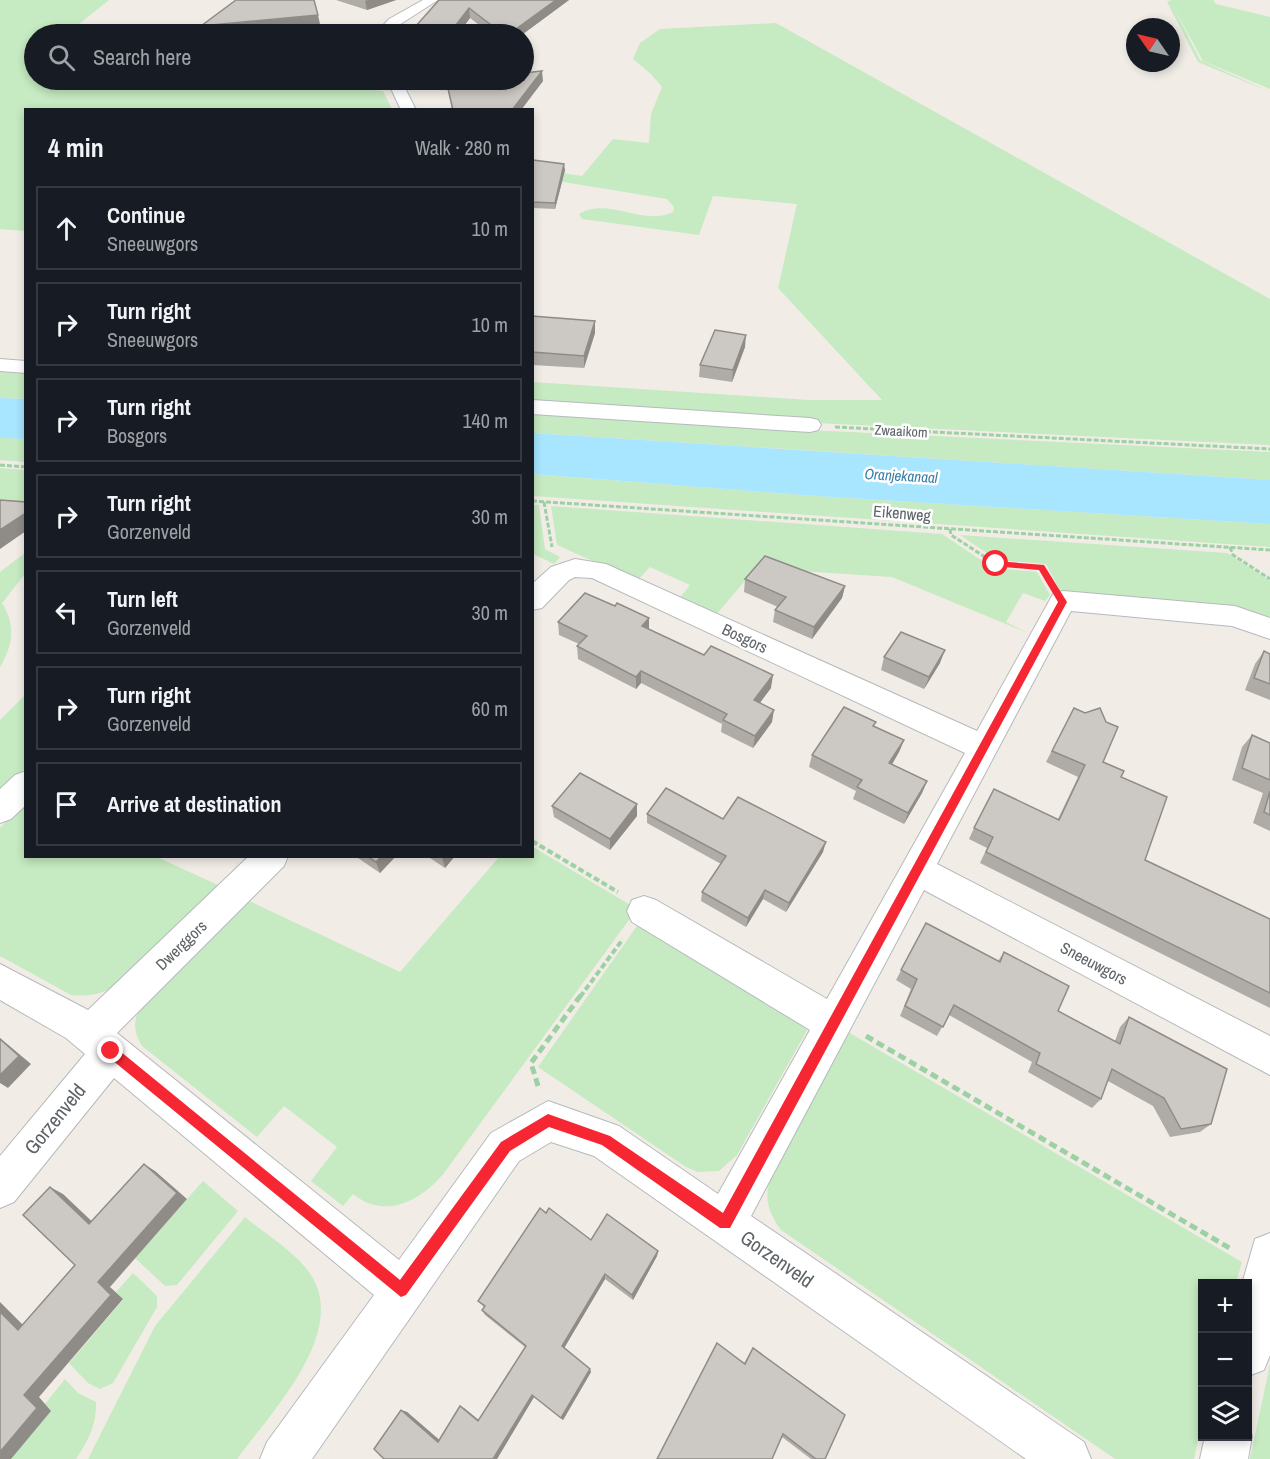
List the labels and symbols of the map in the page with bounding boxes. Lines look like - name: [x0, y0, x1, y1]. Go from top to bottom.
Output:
- north arrow: [1126, 18, 1180, 72]
- street label: Zwaaikom: [874, 421, 928, 441]
- water label: Oranjekanaal: [864, 463, 938, 488]
- street label: Eikenweg: [872, 500, 932, 527]
- route start: [982, 550, 1008, 576]
- street label: Bosgors: [719, 618, 771, 658]
- street label: Dwerggors: [151, 915, 211, 975]
- street label: Sneeuwgors: [1057, 936, 1131, 990]
- route end: [97, 1037, 123, 1063]
- street label: Gorzenveld: [18, 1078, 91, 1160]
- street label: Gorzenveld: [735, 1223, 819, 1294]

